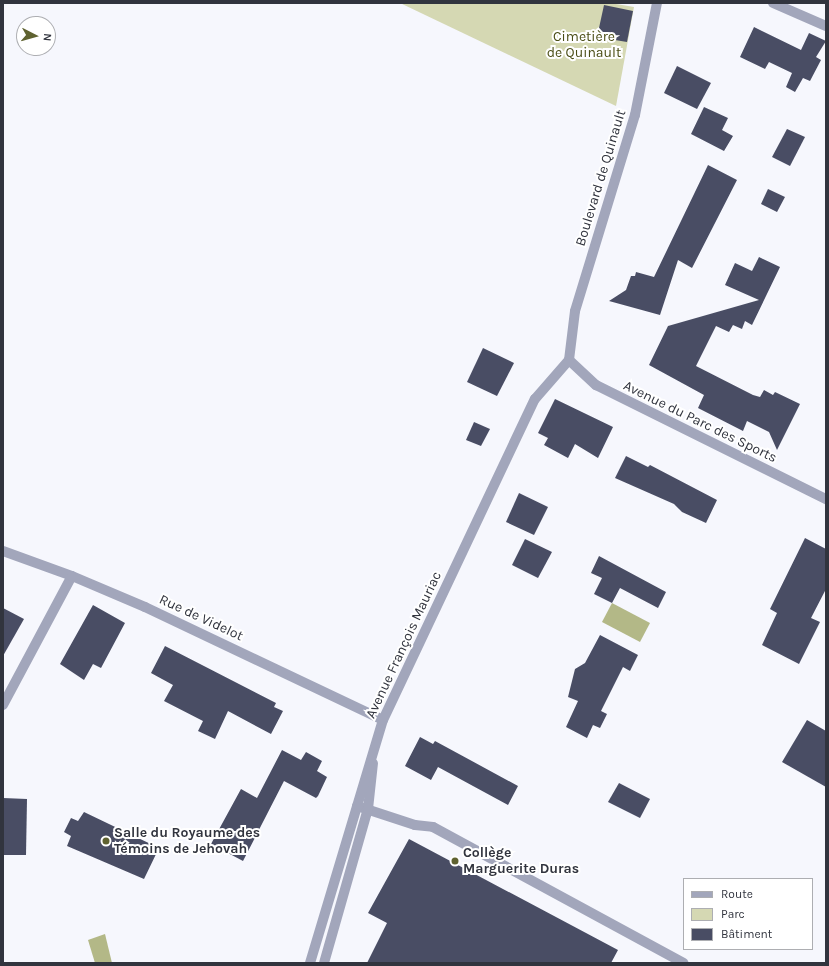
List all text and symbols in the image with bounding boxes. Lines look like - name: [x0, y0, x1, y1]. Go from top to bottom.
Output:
- north arrow: [16, 16, 56, 56]
- park label: Cimetière de Quinault: [547, 29, 621, 62]
- text: N: [41, 33, 54, 42]
- street label: Boulevard de Quinault: [572, 108, 630, 248]
- street label: Avenue du Parc des Sports: [621, 377, 779, 467]
- street label: Avenue François Mauriac: [363, 569, 445, 721]
- street label: Rue de Videlot: [156, 591, 246, 645]
- place label: Salle du Royaume des Témoins de Jehovah: [114, 825, 260, 858]
- marker: Salle du Royaume des Témoins de Jehovah: [101, 836, 111, 846]
- place label: Collège Marguerite Duras: [463, 845, 579, 878]
- marker: Collège Marguerite Duras: [450, 856, 460, 866]
- legend: [683, 878, 813, 950]
- text: Route: [721, 887, 753, 901]
- text: Parc: [721, 907, 745, 921]
- text: Bâtiment: [721, 927, 772, 941]

